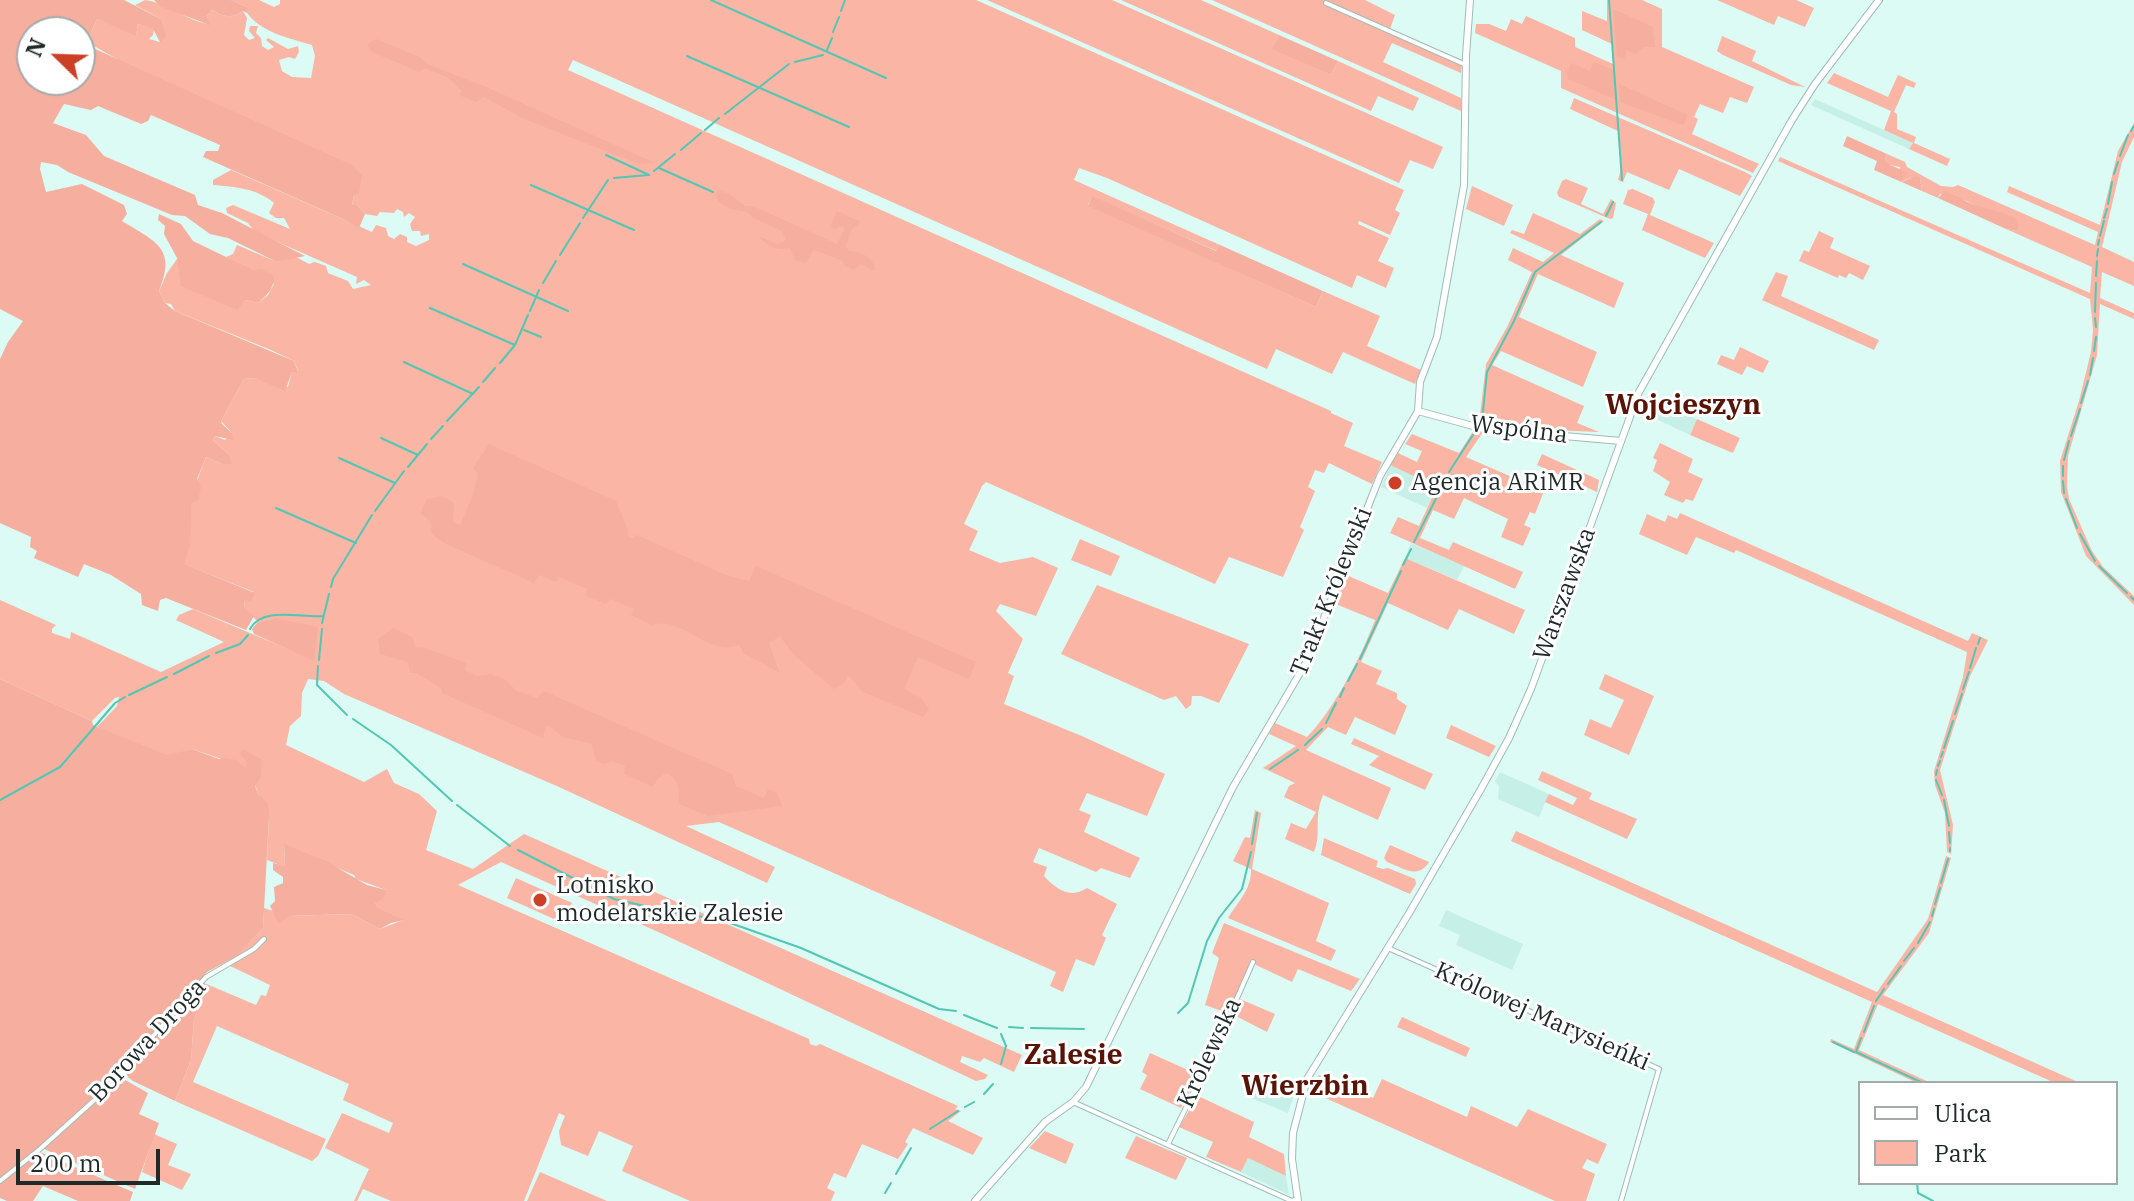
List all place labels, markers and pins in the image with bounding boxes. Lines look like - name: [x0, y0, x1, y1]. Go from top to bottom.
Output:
- place label: Agencja ARiMR: [1411, 469, 1584, 497]
- marker: Agencja ARiMR: [1386, 474, 1404, 492]
- place label: Lotnisko modelarskie Zalesie: [556, 872, 783, 928]
- marker: Lotnisko modelarskie Zalesie: [531, 891, 549, 909]

